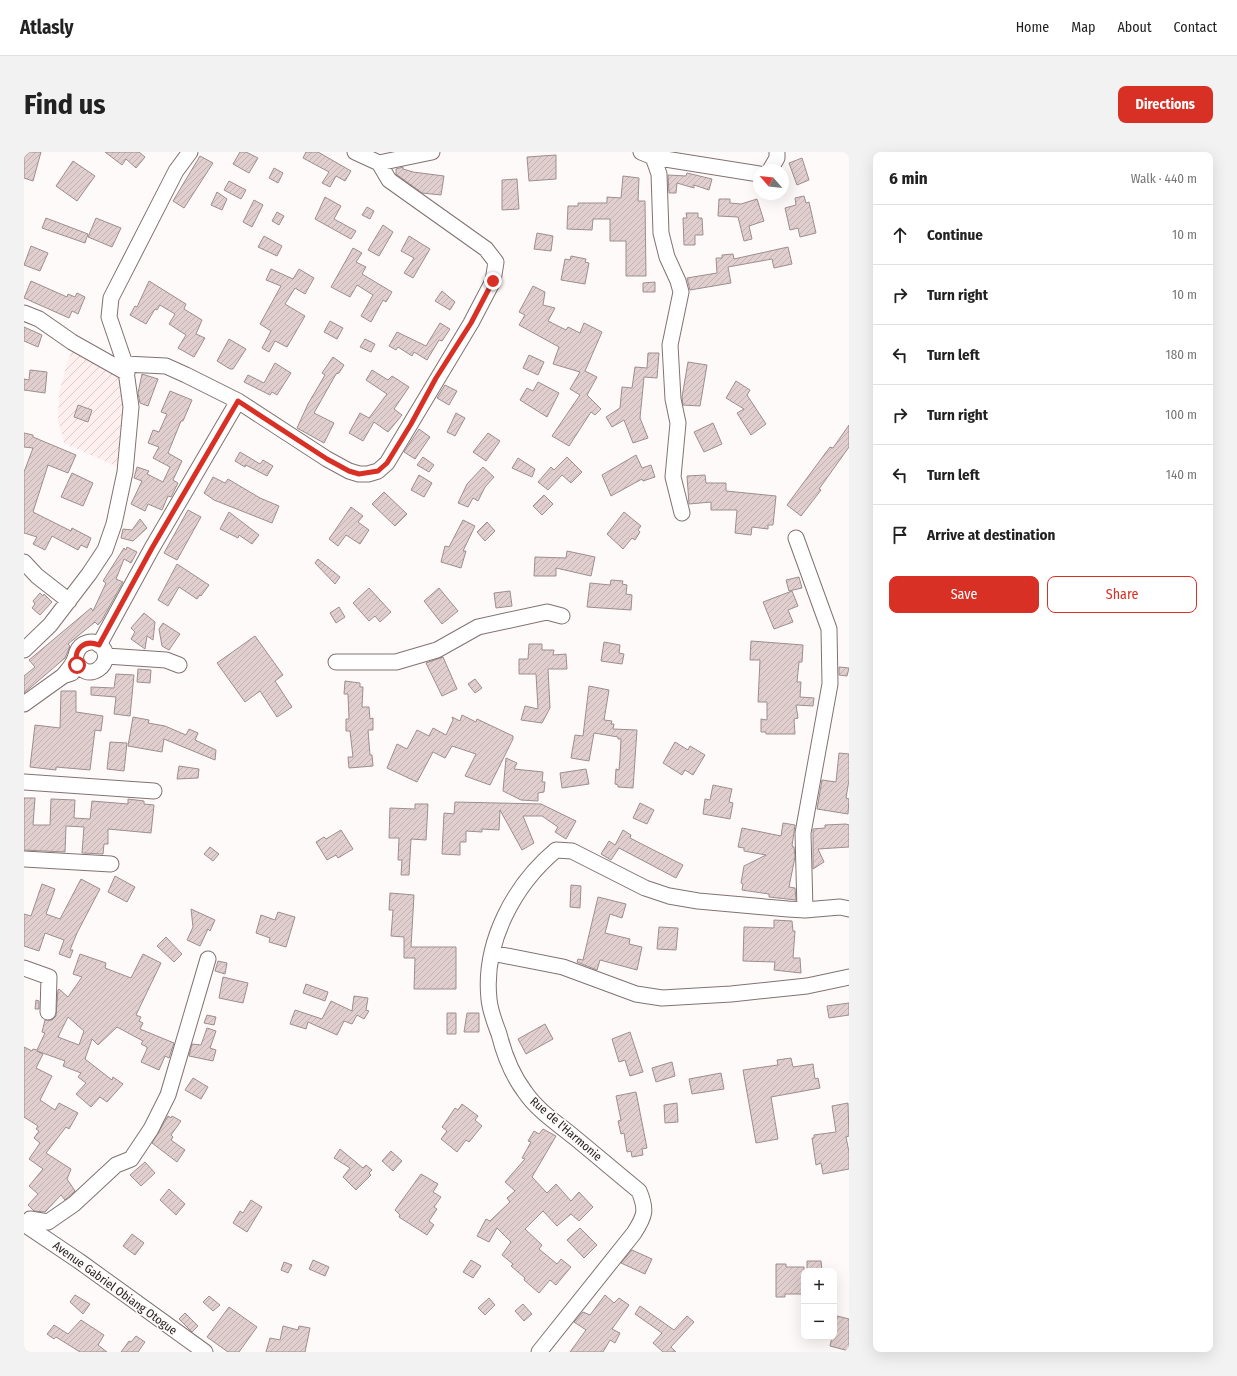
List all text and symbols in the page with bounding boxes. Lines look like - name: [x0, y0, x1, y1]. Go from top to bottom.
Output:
- text: Atlasly: [20, 16, 74, 39]
- text: Home: [1016, 19, 1049, 36]
- text: Map: [1071, 19, 1095, 36]
- text: About: [1117, 19, 1152, 36]
- text: Contact: [1174, 19, 1217, 36]
- button: Directions: [1118, 86, 1213, 123]
- text: Find us: [24, 88, 106, 121]
- north arrow: [753, 164, 789, 200]
- text: 6 min: [889, 168, 928, 189]
- text: Walk · 440 m: [1131, 171, 1197, 186]
- icon: ahead: [889, 224, 911, 246]
- text: Continue: [927, 226, 983, 244]
- text: 10 m: [1172, 227, 1197, 242]
- route end: [484, 272, 502, 290]
- icon: right: [889, 284, 911, 306]
- text: Turn right: [927, 286, 988, 304]
- text: 10 m: [1172, 287, 1197, 302]
- icon: left: [889, 344, 911, 366]
- text: Turn left: [927, 346, 980, 364]
- text: 180 m: [1166, 347, 1197, 362]
- icon: right: [889, 404, 911, 426]
- text: Turn right: [927, 406, 988, 424]
- text: 100 m: [1165, 407, 1197, 422]
- icon: left: [889, 464, 911, 486]
- text: Turn left: [927, 466, 980, 484]
- text: 140 m: [1166, 467, 1197, 482]
- icon: arrive: [889, 524, 911, 546]
- text: Arrive at destination: [927, 526, 1055, 544]
- button: Save: [889, 576, 1039, 613]
- button: Share: [1047, 576, 1197, 613]
- route start: [68, 656, 86, 674]
- street label: Rue de l'Harmonie: [527, 1094, 605, 1164]
- street label: Avenue Gabriel Obiang Otogue: [50, 1238, 180, 1338]
- map controls: [801, 1268, 837, 1340]
- button: +: [801, 1268, 837, 1304]
- button: −: [801, 1304, 837, 1340]

